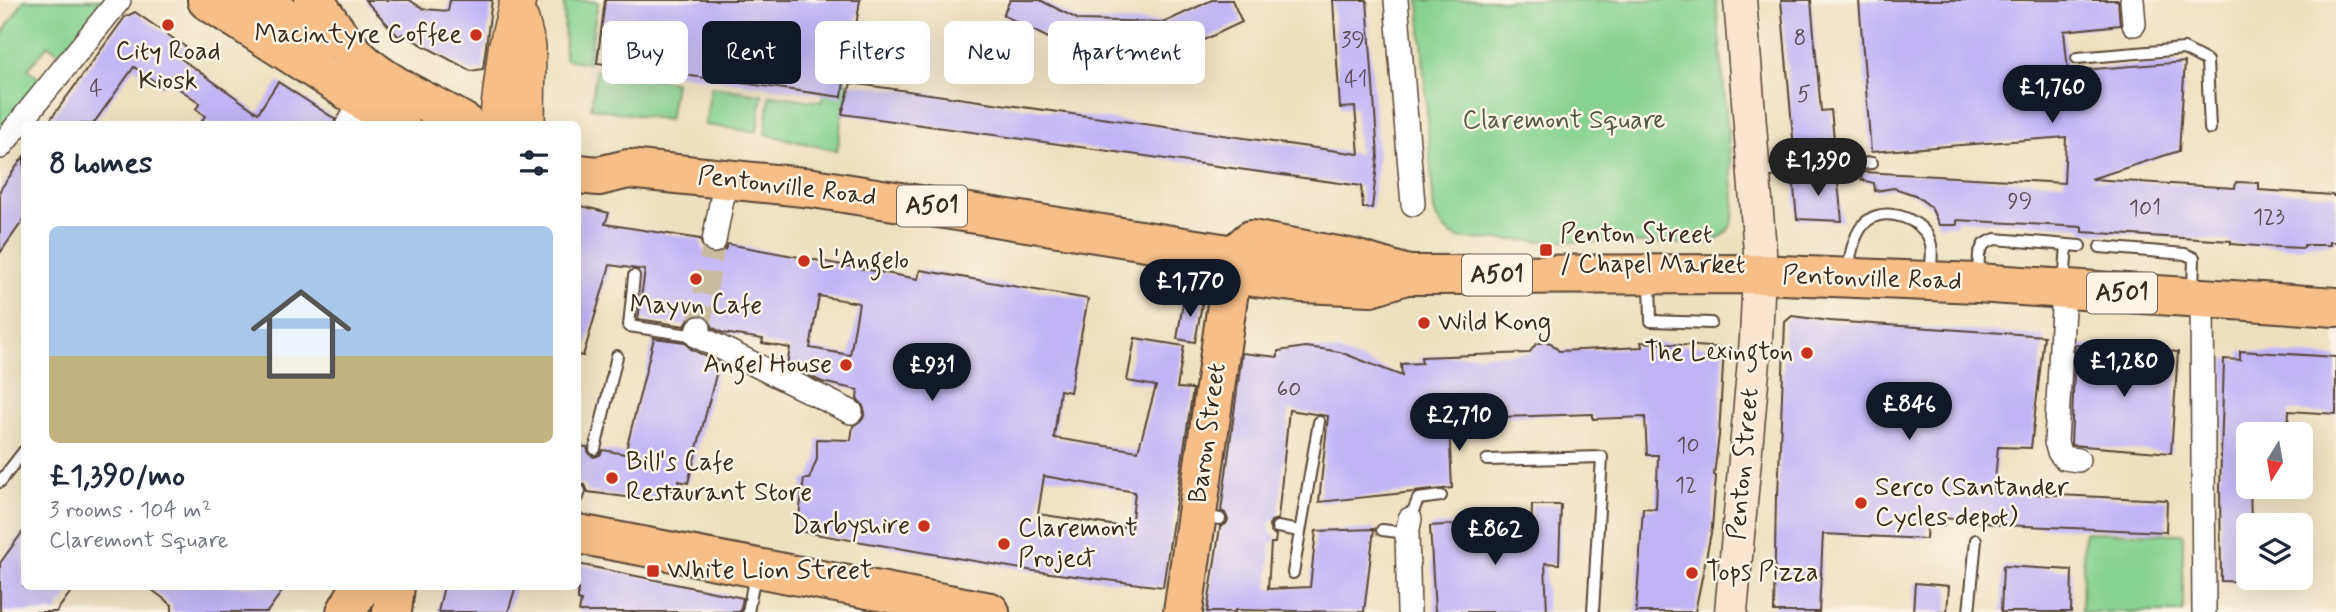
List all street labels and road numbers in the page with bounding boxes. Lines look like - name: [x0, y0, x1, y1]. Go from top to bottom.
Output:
- street label: Pentonville Road: [696, 159, 878, 215]
- road number: A501: [897, 186, 967, 226]
- road number: A501: [1462, 254, 1532, 296]
- street label: Pentonville Road: [1782, 259, 1962, 299]
- road number: A501: [2087, 272, 2157, 314]
- street label: Baron Street: [1181, 361, 1235, 505]
- street label: Penton Street: [1720, 387, 1768, 541]

